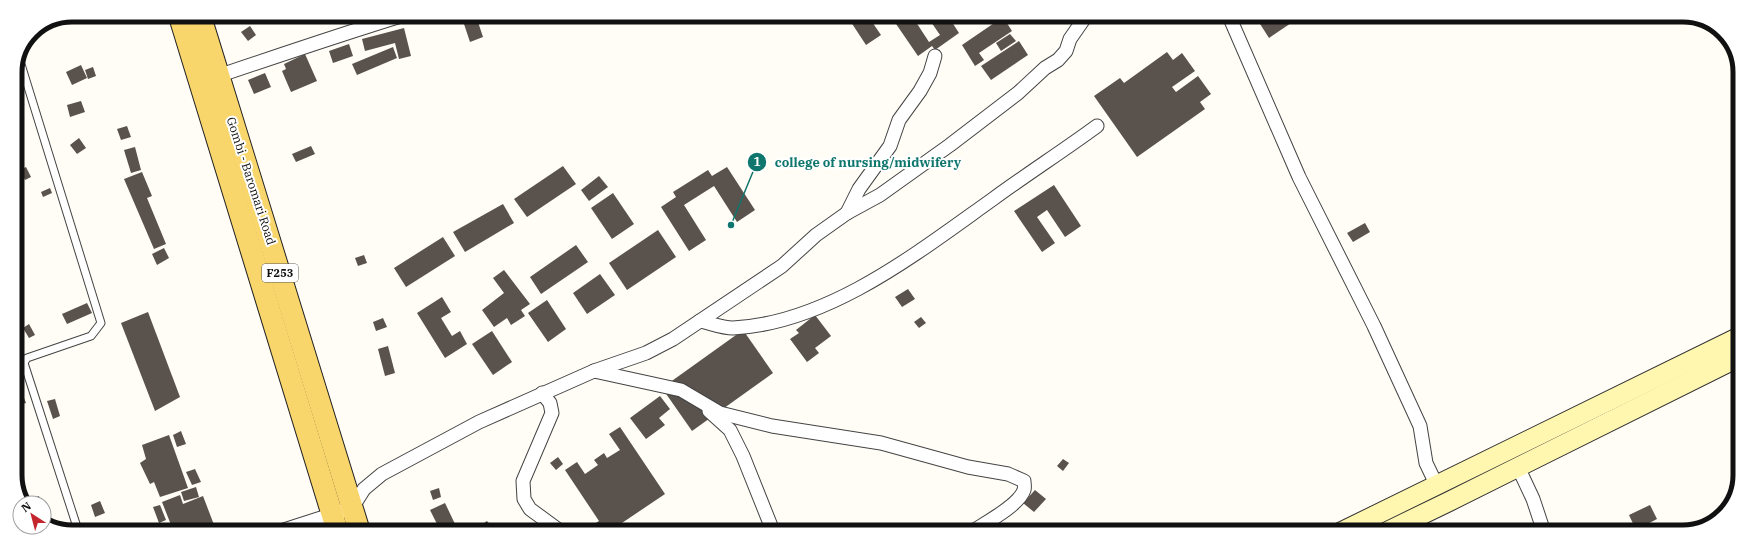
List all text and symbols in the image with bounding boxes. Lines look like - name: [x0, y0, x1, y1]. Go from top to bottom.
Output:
- street label: Gombi - Baromari Road: [224, 115, 279, 247]
- callout: college of nursing/midwifery: [747, 150, 969, 175]
- text: 1: [753, 154, 761, 169]
- text: college of nursing/midwifery: [775, 154, 962, 171]
- road number: F253: [262, 264, 298, 282]
- north arrow: [12, 495, 52, 535]
- text: N: [18, 499, 34, 515]

